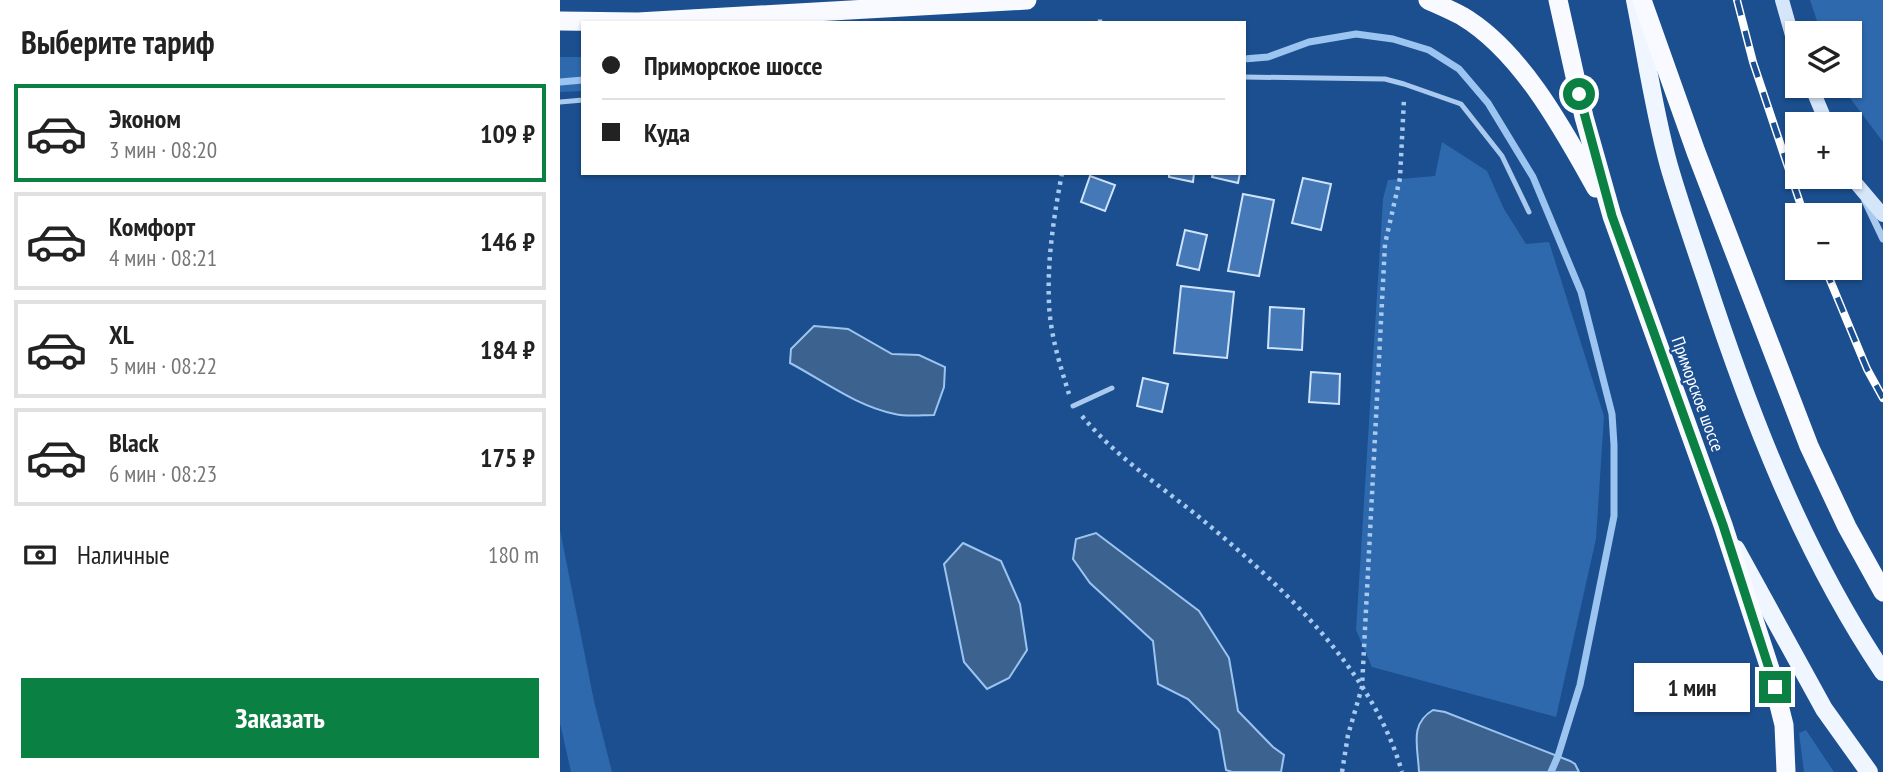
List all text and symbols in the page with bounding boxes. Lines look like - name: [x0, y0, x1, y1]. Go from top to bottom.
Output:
- text: Выберите тариф: [21, 21, 215, 63]
- map controls: [1785, 21, 1862, 280]
- button: layers: [1785, 21, 1862, 98]
- text: Приморское шоссе: [644, 49, 823, 82]
- route start: [1563, 78, 1595, 110]
- icon: car: [25, 102, 88, 165]
- text: Эконом: [109, 102, 181, 135]
- button: +: [1785, 112, 1862, 189]
- text: Куда: [644, 116, 690, 149]
- text: 109 ₽: [480, 117, 535, 150]
- text: 3 мин · 08:20: [109, 135, 217, 164]
- button: −: [1785, 203, 1862, 280]
- icon: car: [25, 210, 88, 273]
- text: Комфорт: [109, 210, 195, 243]
- text: 146 ₽: [480, 225, 535, 258]
- text: 4 мин · 08:21: [109, 243, 217, 272]
- icon: car: [25, 318, 88, 381]
- text: XL: [109, 318, 134, 351]
- text: 184 ₽: [480, 333, 535, 366]
- street label: Приморское шоссе: [1667, 333, 1729, 455]
- text: 5 мин · 08:22: [109, 351, 217, 380]
- icon: car: [25, 426, 88, 489]
- text: Black: [109, 426, 159, 459]
- text: 175 ₽: [480, 441, 535, 474]
- text: 6 мин · 08:23: [109, 459, 217, 488]
- icon: cash: [21, 536, 59, 574]
- text: Наличные: [77, 538, 170, 571]
- text: 180 m: [488, 540, 539, 569]
- callout: 1 мин: [1635, 662, 1750, 712]
- route end: [1759, 671, 1791, 703]
- text: 1 мин: [1667, 673, 1717, 702]
- button: Заказать: [21, 678, 539, 758]

